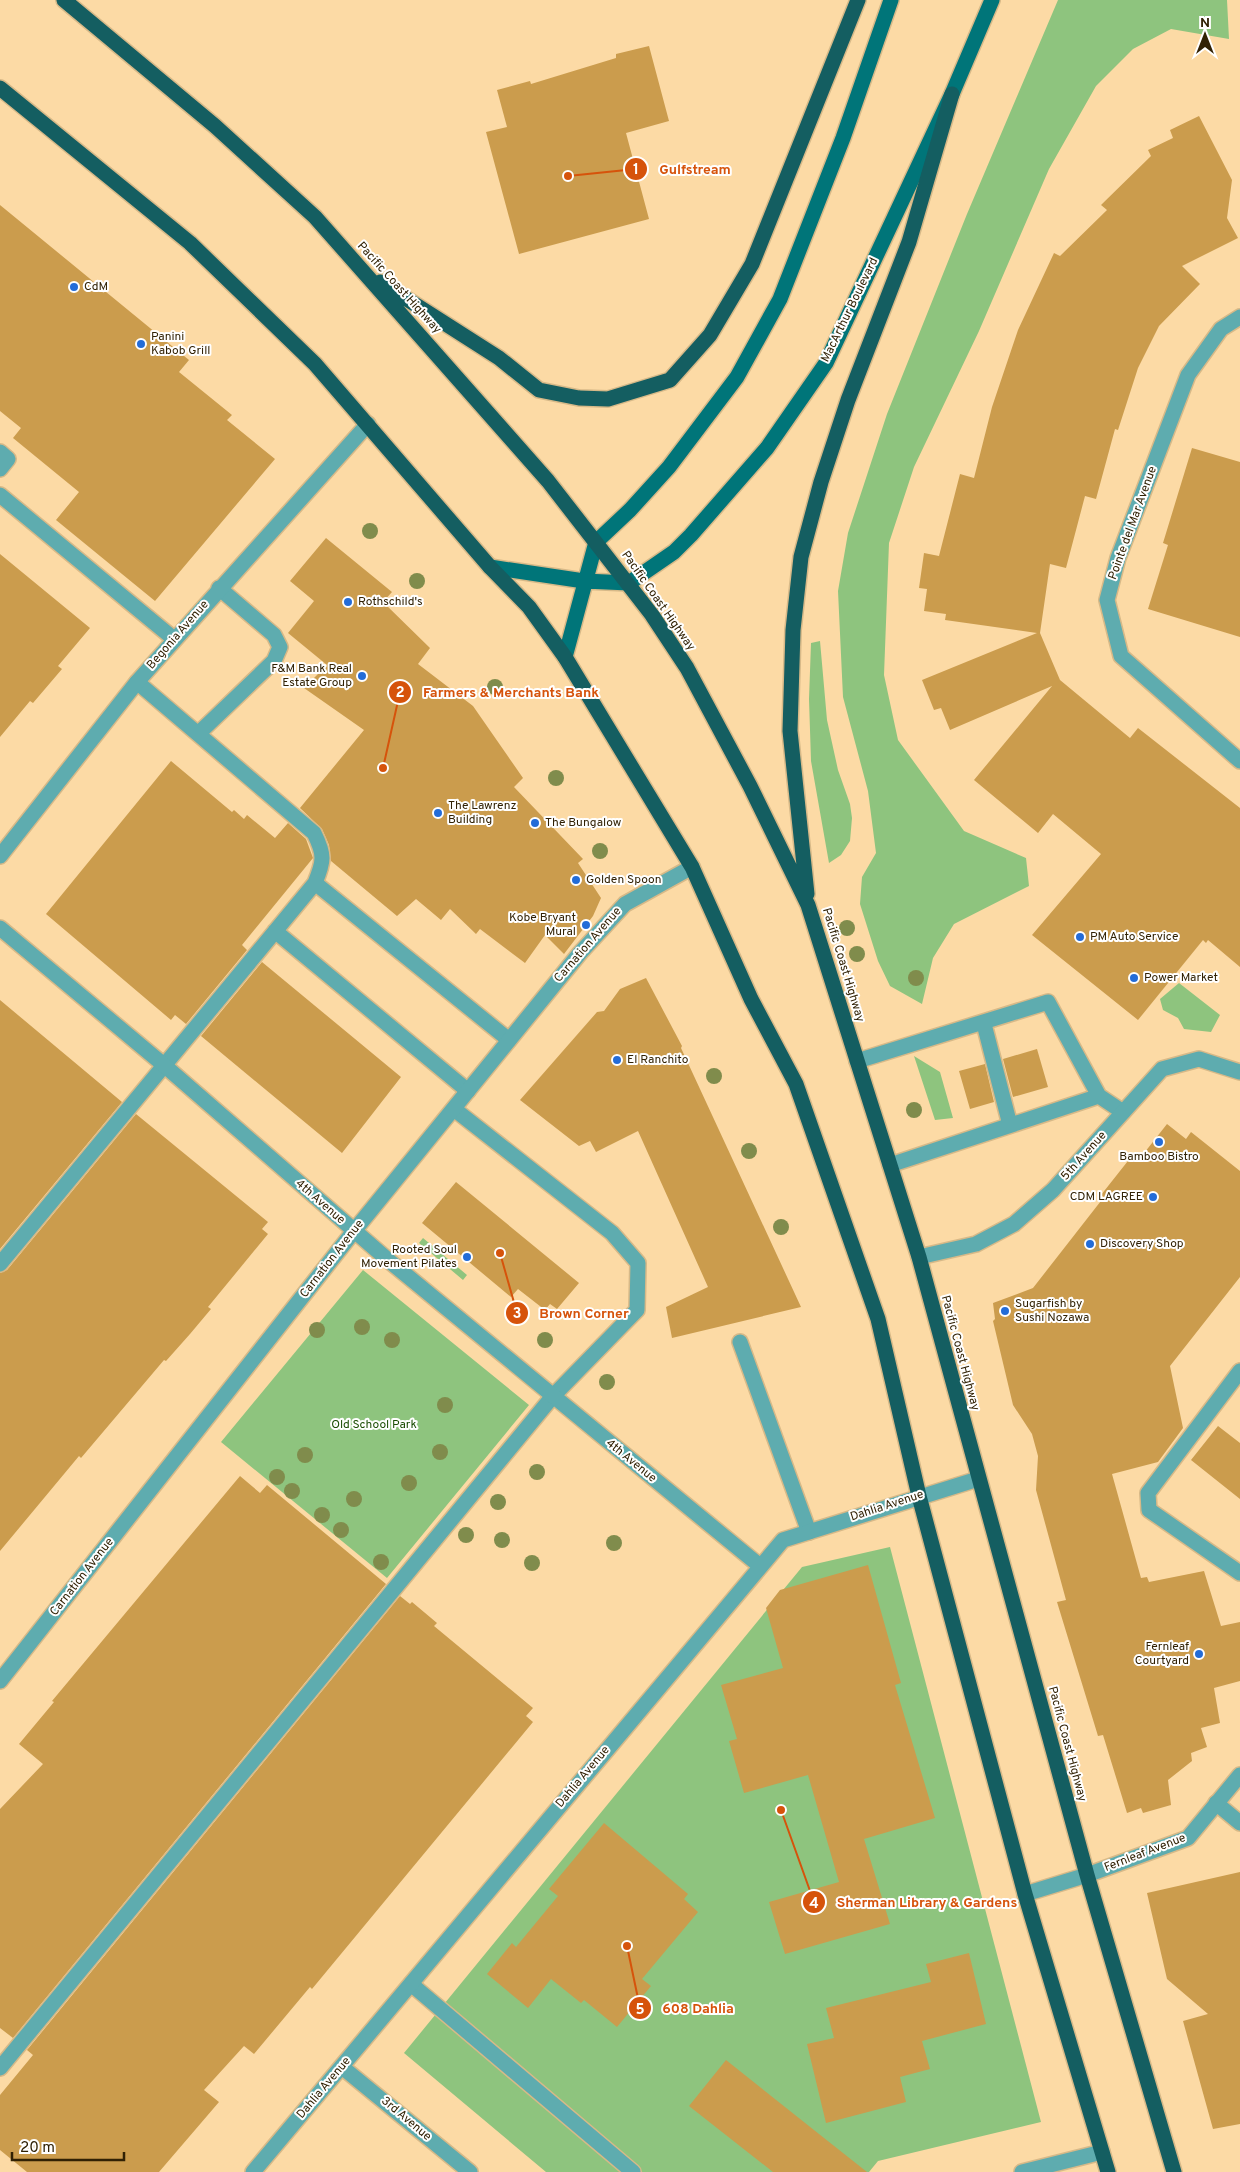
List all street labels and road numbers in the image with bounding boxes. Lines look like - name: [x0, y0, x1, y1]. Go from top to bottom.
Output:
- street label: Pacific Coast Highway: [353, 239, 445, 337]
- street label: MacArthur Boulevard: [818, 255, 882, 365]
- street label: Pointe del Mar Avenue: [1105, 464, 1161, 582]
- street label: Pacific Coast Highway: [617, 548, 699, 654]
- street label: Begonia Avenue: [144, 597, 212, 673]
- street label: Carnation Avenue: [551, 904, 625, 986]
- street label: Pacific Coast Highway: [818, 906, 868, 1024]
- street label: 5th Avenue: [1058, 1128, 1110, 1184]
- street label: 4th Avenue: [292, 1176, 348, 1228]
- street label: Carnation Avenue: [296, 1217, 368, 1301]
- street label: Pacific Coast Highway: [937, 1294, 983, 1412]
- street label: 4th Avenue: [602, 1436, 660, 1486]
- street label: Dahlia Avenue: [848, 1487, 926, 1525]
- street label: Carnation Avenue: [46, 1535, 118, 1619]
- street label: Pacific Coast Highway: [1044, 1685, 1090, 1803]
- street label: Dahlia Avenue: [552, 1743, 614, 1811]
- street label: Fernleaf Avenue: [1102, 1830, 1188, 1876]
- street label: Dahlia Avenue: [293, 2054, 355, 2122]
- street label: 3rd Avenue: [378, 2093, 434, 2145]

